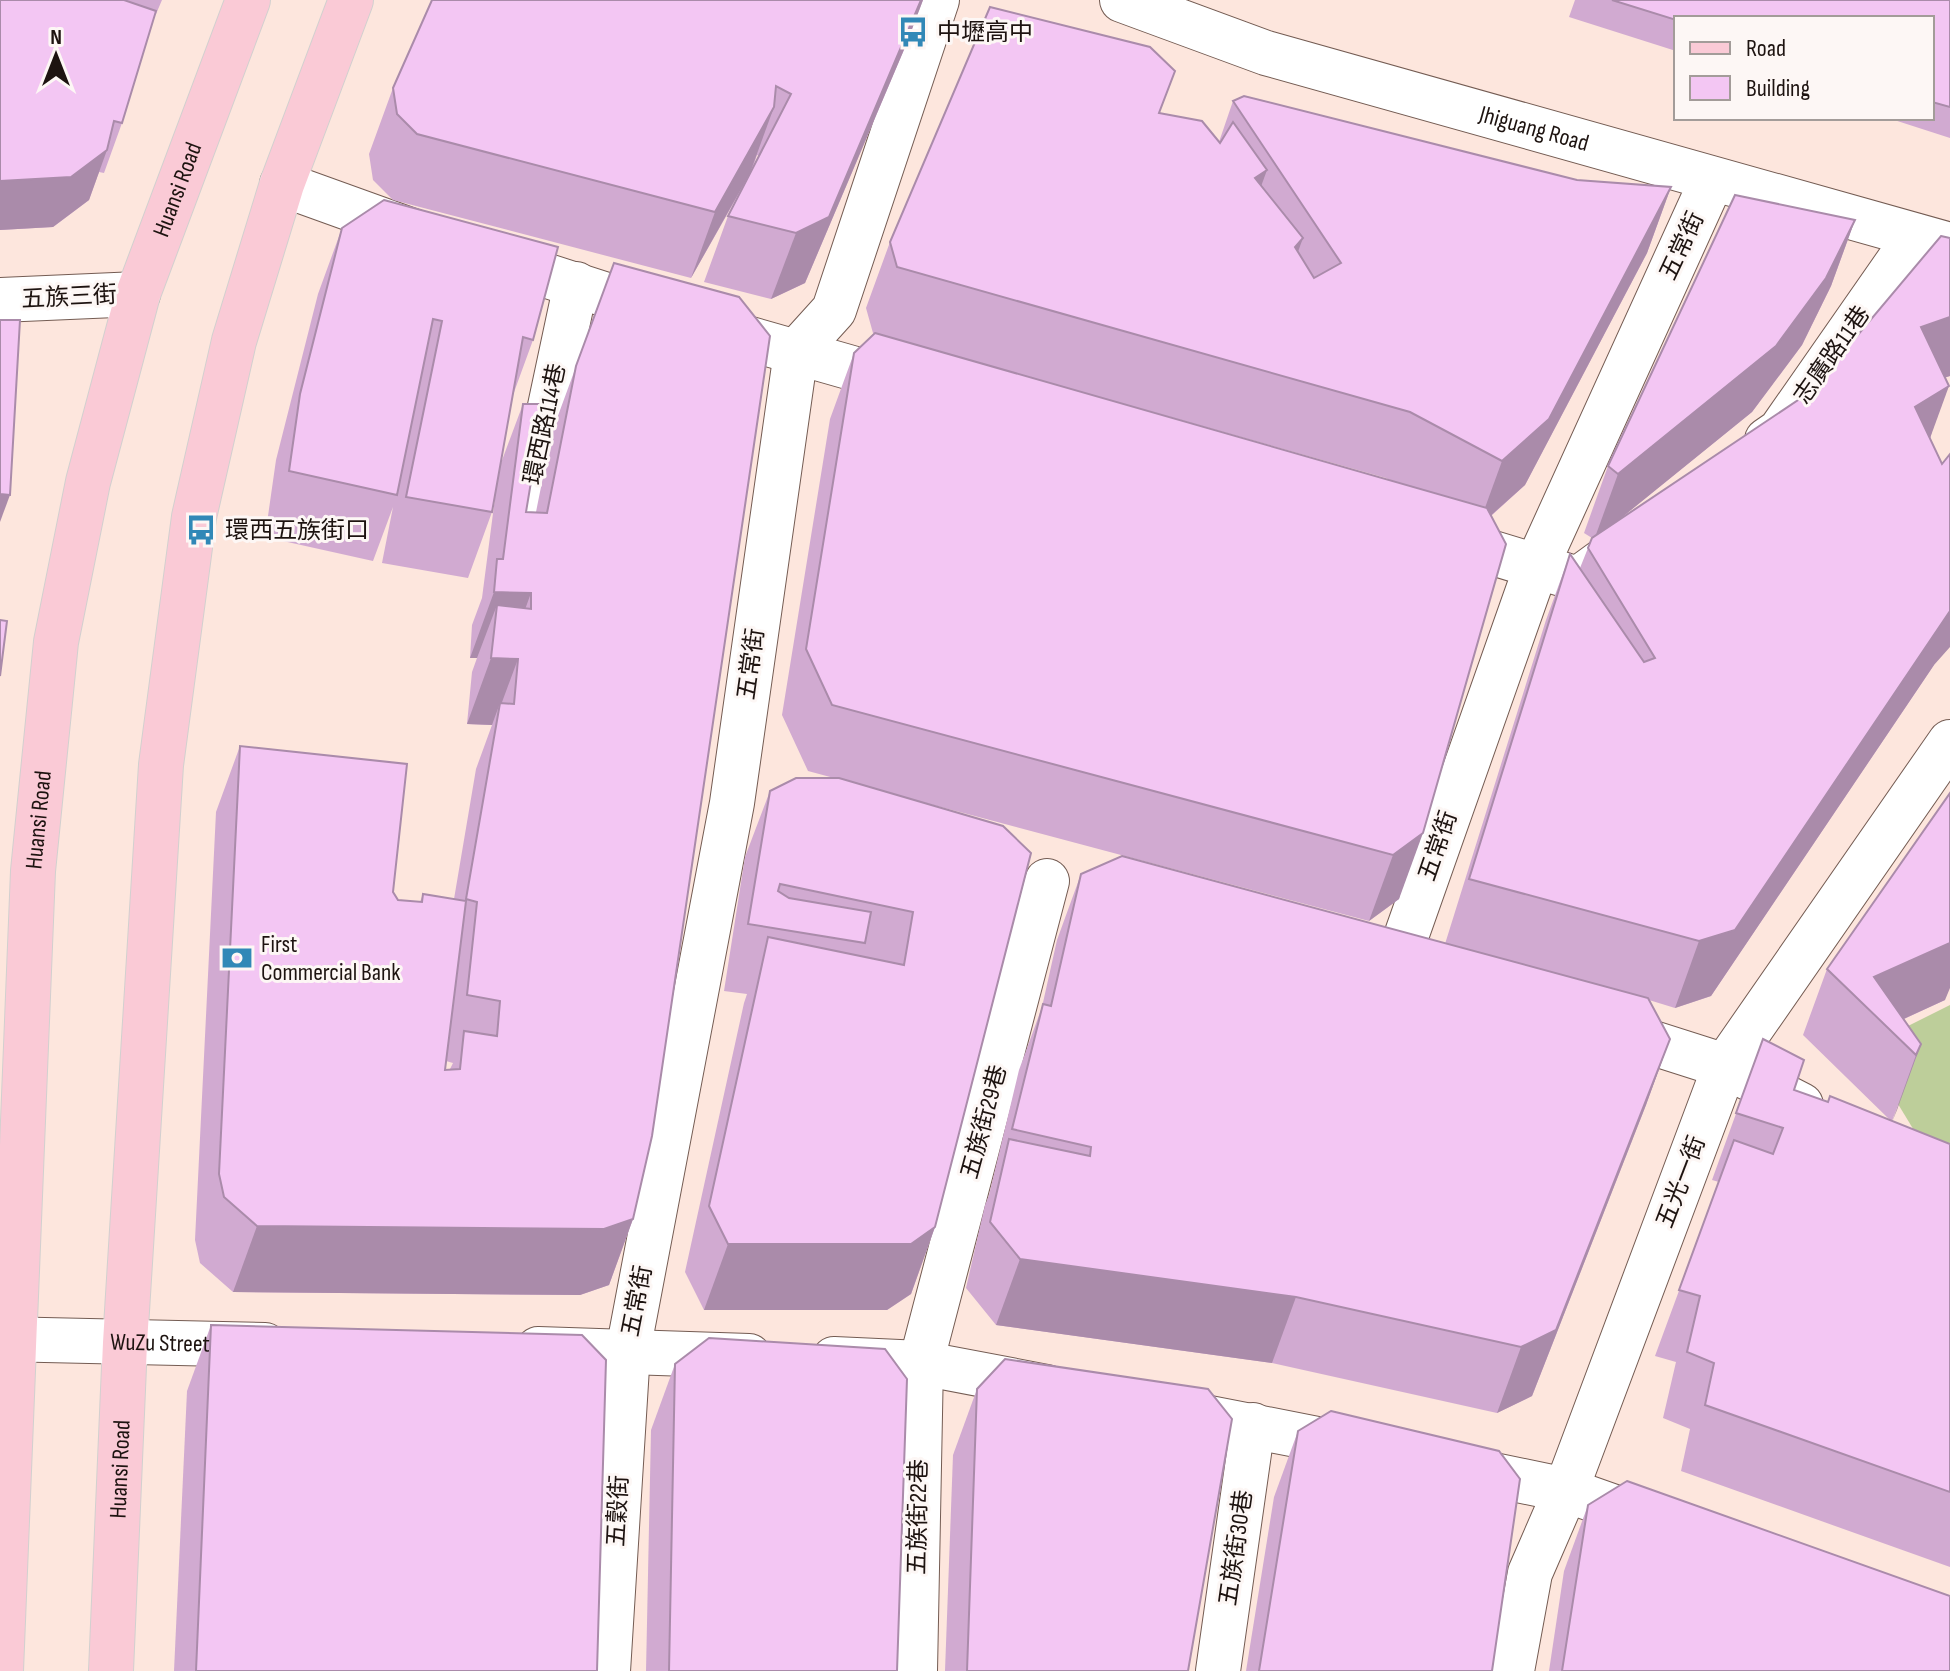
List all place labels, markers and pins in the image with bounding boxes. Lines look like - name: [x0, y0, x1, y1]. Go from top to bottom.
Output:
- bus stop icon: 中壢高中: [896, 15, 930, 49]
- place label: 中壢高中: [937, 18, 1033, 47]
- bus stop icon: 環西五族街口: [184, 513, 218, 547]
- place label: 環西五族街口: [225, 516, 369, 545]
- place label: First Commercial Bank: [261, 930, 400, 987]
- bank icon: First Commercial Bank: [220, 941, 254, 975]

